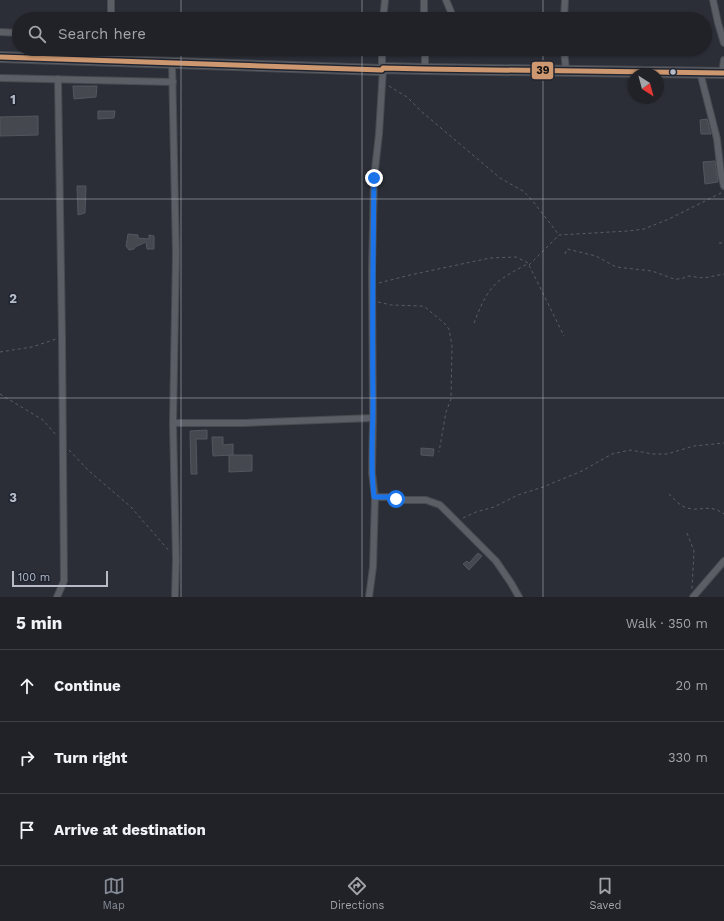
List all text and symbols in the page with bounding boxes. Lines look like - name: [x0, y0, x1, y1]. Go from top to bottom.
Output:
- search box: [12, 12, 712, 56]
- icon: search: [26, 23, 48, 45]
- text: Search here: [58, 25, 146, 43]
- line badge: 39: [531, 61, 554, 80]
- text: 39: [536, 64, 550, 77]
- unlabelled marker: [668, 67, 678, 77]
- north arrow: [628, 68, 664, 104]
- text: 1: [10, 92, 16, 107]
- route end: [365, 169, 383, 187]
- text: 2: [9, 291, 17, 306]
- text: 3: [9, 490, 17, 505]
- route start: [387, 490, 405, 508]
- scale bar: [12, 569, 108, 588]
- text: 100 m: [18, 571, 50, 584]
- text: 5 min: [16, 613, 62, 633]
- text: Walk · 350 m: [626, 616, 708, 631]
- icon: ahead: [16, 675, 38, 697]
- text: Continue: [54, 677, 121, 695]
- text: 20 m: [676, 678, 708, 693]
- icon: right: [16, 747, 38, 769]
- text: Turn right: [54, 749, 127, 767]
- text: 330 m: [668, 750, 708, 765]
- icon: arrive: [16, 819, 38, 841]
- text: Arrive at destination: [54, 821, 206, 839]
- tab: Map: [103, 875, 125, 912]
- tab: Directions: [330, 875, 384, 912]
- tab: Saved: [589, 875, 621, 912]

